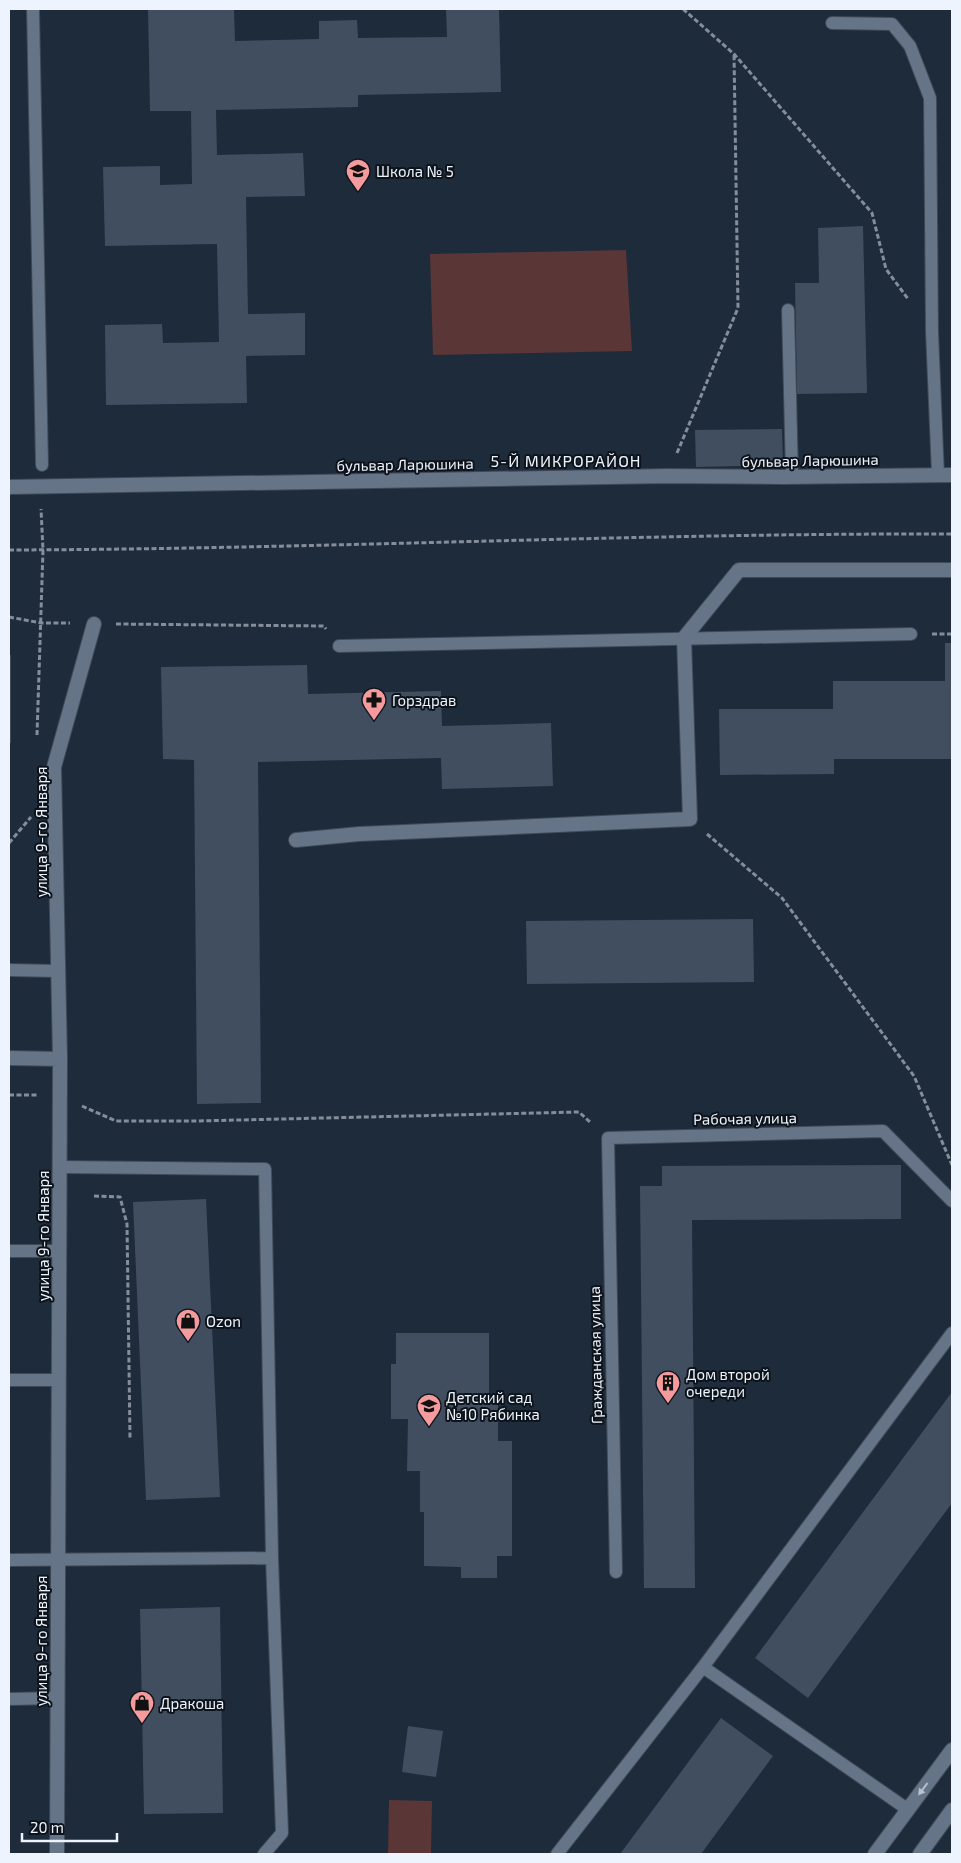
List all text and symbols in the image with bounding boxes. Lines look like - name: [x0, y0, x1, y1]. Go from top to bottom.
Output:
- school or university icon: Школа № 5: [345, 158, 371, 192]
- place label: Школа № 5: [376, 162, 454, 180]
- street label: бульвар Ларюшина: [741, 450, 879, 471]
- district label: 5-Й МИКРОРАЙОН: [490, 451, 642, 470]
- street label: бульвар Ларюшина: [336, 454, 474, 475]
- pharmacy icon: Горздрав: [361, 687, 387, 721]
- place label: Горздрав: [392, 691, 456, 709]
- street label: улица 9-го Января: [32, 767, 51, 897]
- street label: Рабочая улица: [693, 1108, 797, 1129]
- street label: улица 9-го Января: [34, 1171, 53, 1301]
- street label: Гражданская улица: [585, 1286, 606, 1424]
- shop icon: Ozon: [175, 1308, 201, 1342]
- place label: Ozon: [206, 1312, 241, 1330]
- place label: Дом второй очереди: [686, 1365, 770, 1400]
- building icon: Дом второй очереди: [655, 1370, 681, 1404]
- place label: Детский сад №10 Рябинка: [446, 1388, 540, 1423]
- school or university icon: Детский сад №10 Рябинка: [416, 1393, 442, 1427]
- street label: улица 9-го Января: [32, 1576, 51, 1706]
- shop icon: Дракоша: [129, 1690, 155, 1724]
- place label: Дракоша: [160, 1694, 224, 1712]
- one-way arrow: [917, 1782, 928, 1795]
- scale bar: [22, 1810, 118, 1842]
- text: 20 m: [30, 1818, 64, 1836]

